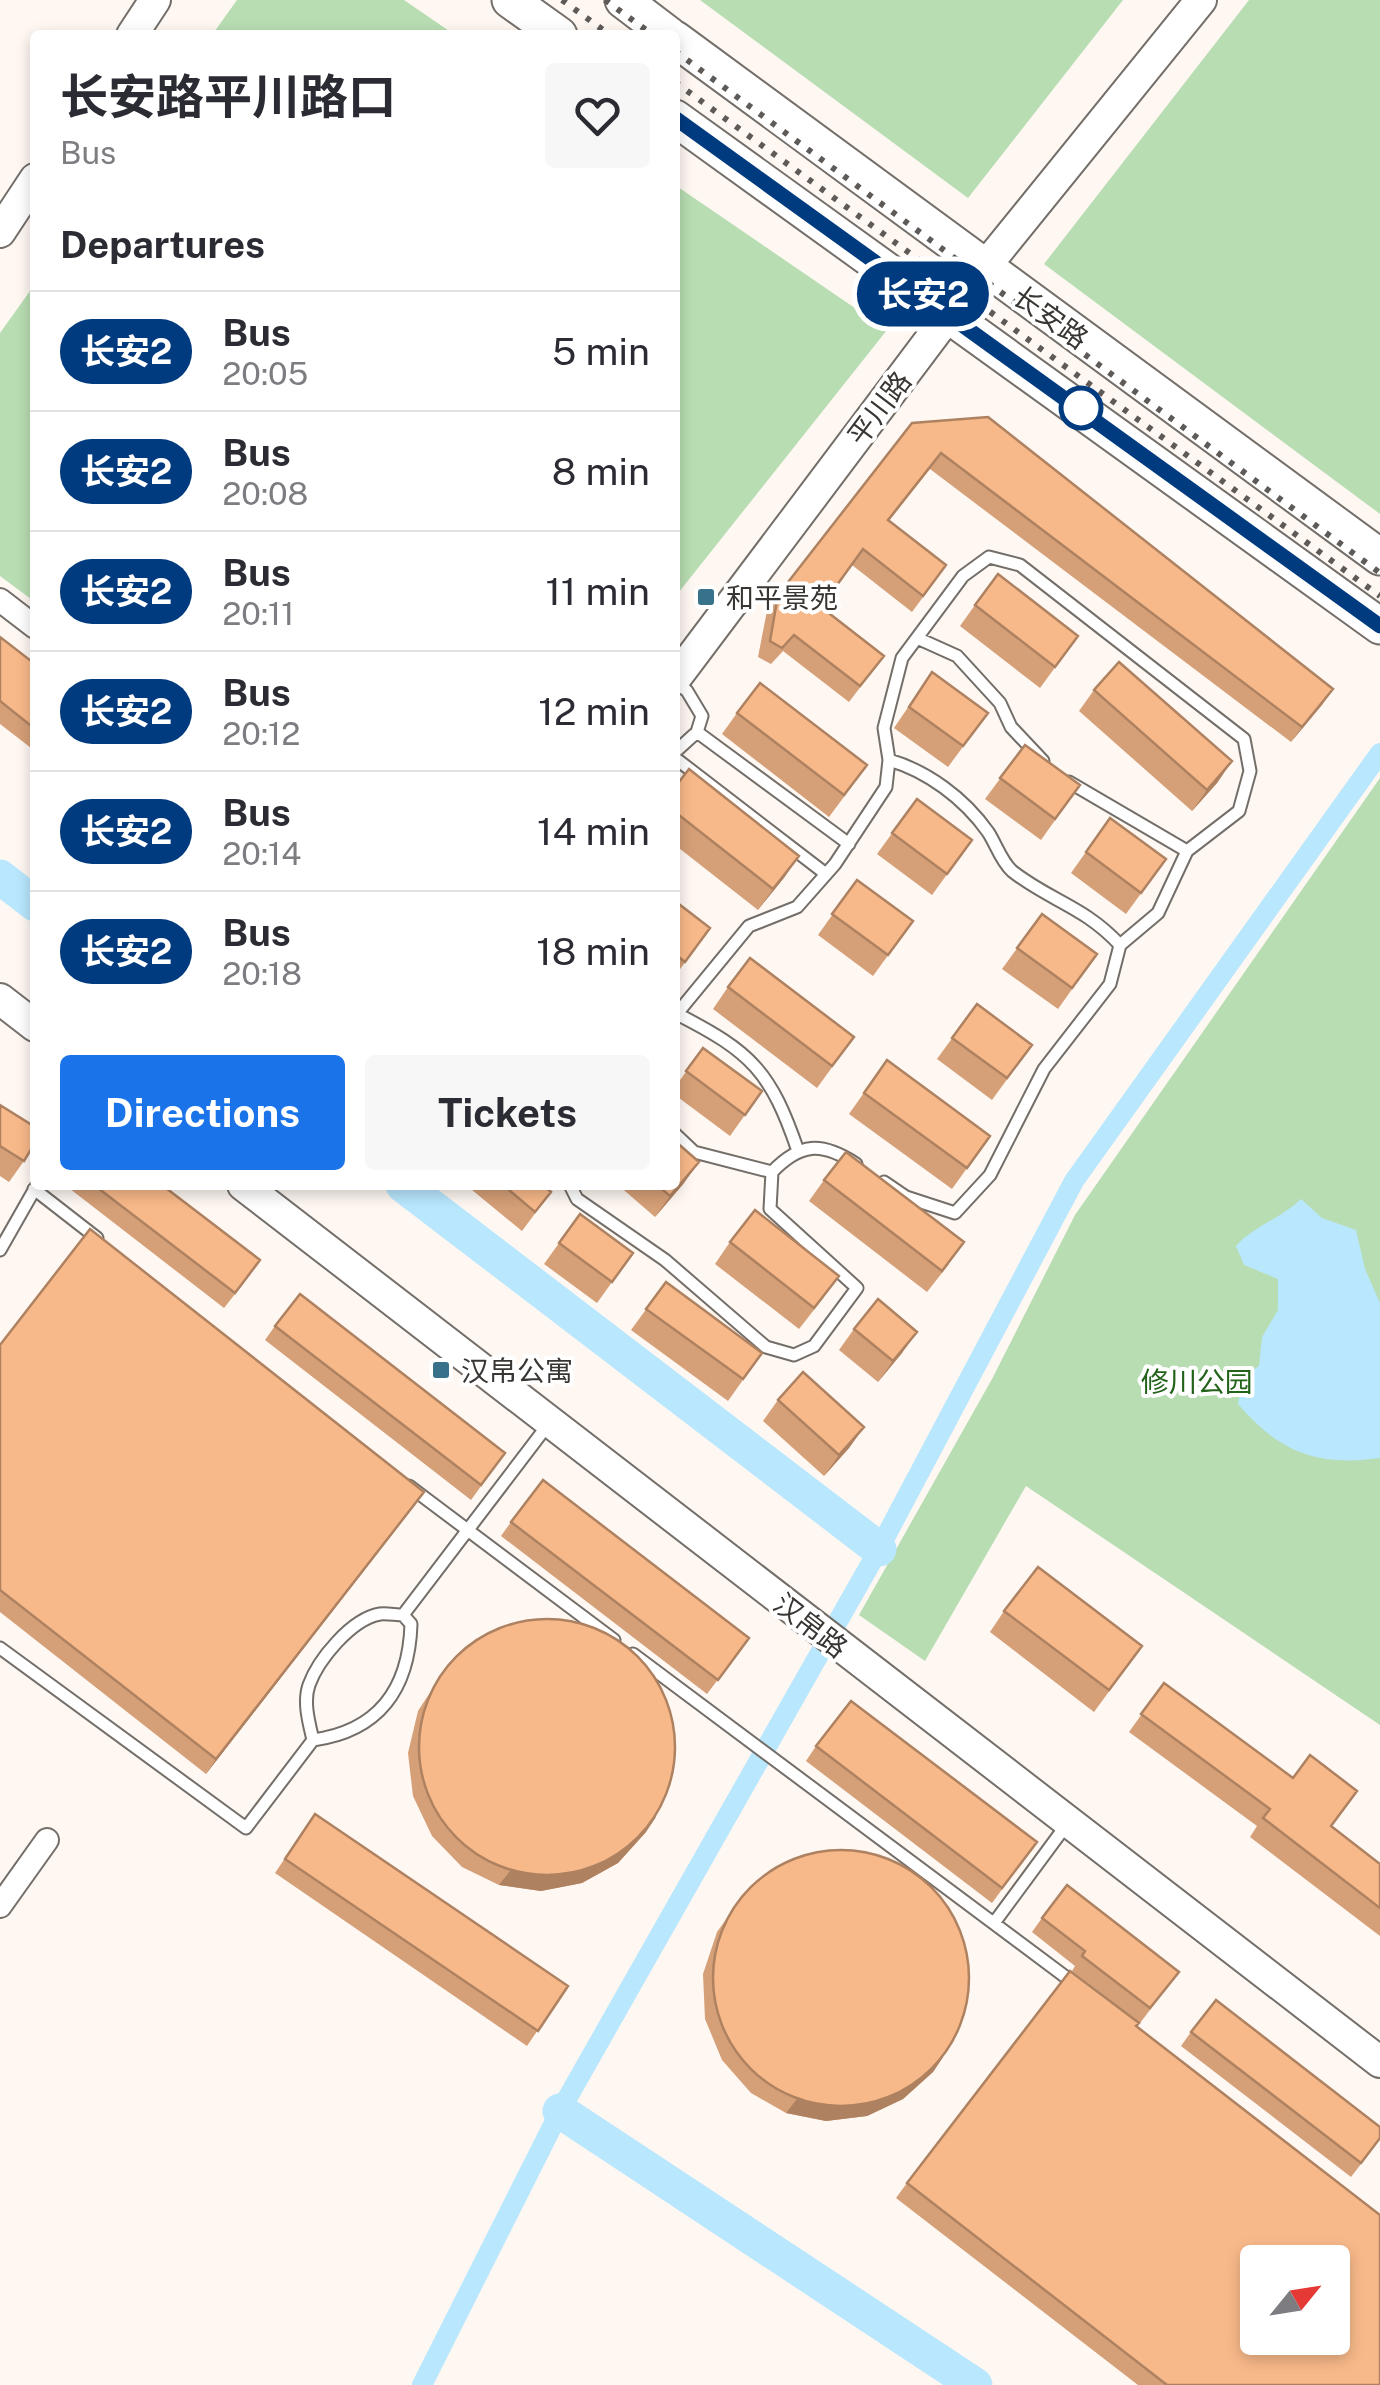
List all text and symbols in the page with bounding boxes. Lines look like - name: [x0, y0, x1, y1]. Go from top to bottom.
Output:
- button: heart: [545, 63, 650, 168]
- text: 长安路平川路口: [60, 68, 396, 125]
- text: Bus: [60, 134, 116, 171]
- text: Departures: [60, 222, 265, 267]
- line badge: 长安2: [866, 262, 980, 326]
- text: 长安2: [877, 274, 969, 315]
- street label: 长安路: [1007, 279, 1095, 355]
- text: Bus: [222, 310, 291, 355]
- text: 5 min: [552, 329, 650, 374]
- text: 长安2: [80, 331, 172, 372]
- text: 20:05: [222, 355, 308, 392]
- street label: 平川路: [841, 365, 917, 451]
- unlabelled marker: [1060, 387, 1102, 429]
- text: Bus: [222, 430, 291, 475]
- text: 8 min: [552, 449, 650, 494]
- text: 长安2: [80, 451, 172, 492]
- text: 20:08: [222, 475, 308, 512]
- text: Bus: [222, 550, 291, 595]
- text: 11 min: [545, 569, 650, 614]
- text: 长安2: [80, 571, 172, 612]
- place label: 和平景苑: [726, 581, 838, 614]
- marker: 和平景苑: [695, 586, 717, 608]
- text: 20:11: [222, 595, 294, 632]
- text: Bus: [222, 670, 291, 715]
- text: 12 min: [538, 689, 650, 734]
- text: 长安2: [80, 691, 172, 732]
- text: 20:12: [222, 715, 300, 752]
- text: Bus: [222, 790, 291, 835]
- text: 14 min: [537, 809, 650, 854]
- text: 长安2: [80, 811, 172, 852]
- text: 20:14: [222, 835, 301, 872]
- text: Bus: [222, 910, 291, 955]
- text: 18 min: [536, 929, 650, 974]
- text: 长安2: [80, 931, 172, 972]
- text: 20:18: [222, 955, 302, 992]
- button: Directions: [60, 1055, 345, 1170]
- button: Tickets: [365, 1055, 650, 1170]
- place label: 汉帛公寓: [461, 1354, 573, 1387]
- marker: 汉帛公寓: [430, 1359, 452, 1381]
- park label: 修川公园: [1141, 1365, 1253, 1398]
- street label: 汉帛路: [768, 1586, 854, 1664]
- north arrow: [1240, 2245, 1350, 2355]
- map controls: [1240, 2245, 1350, 2355]

